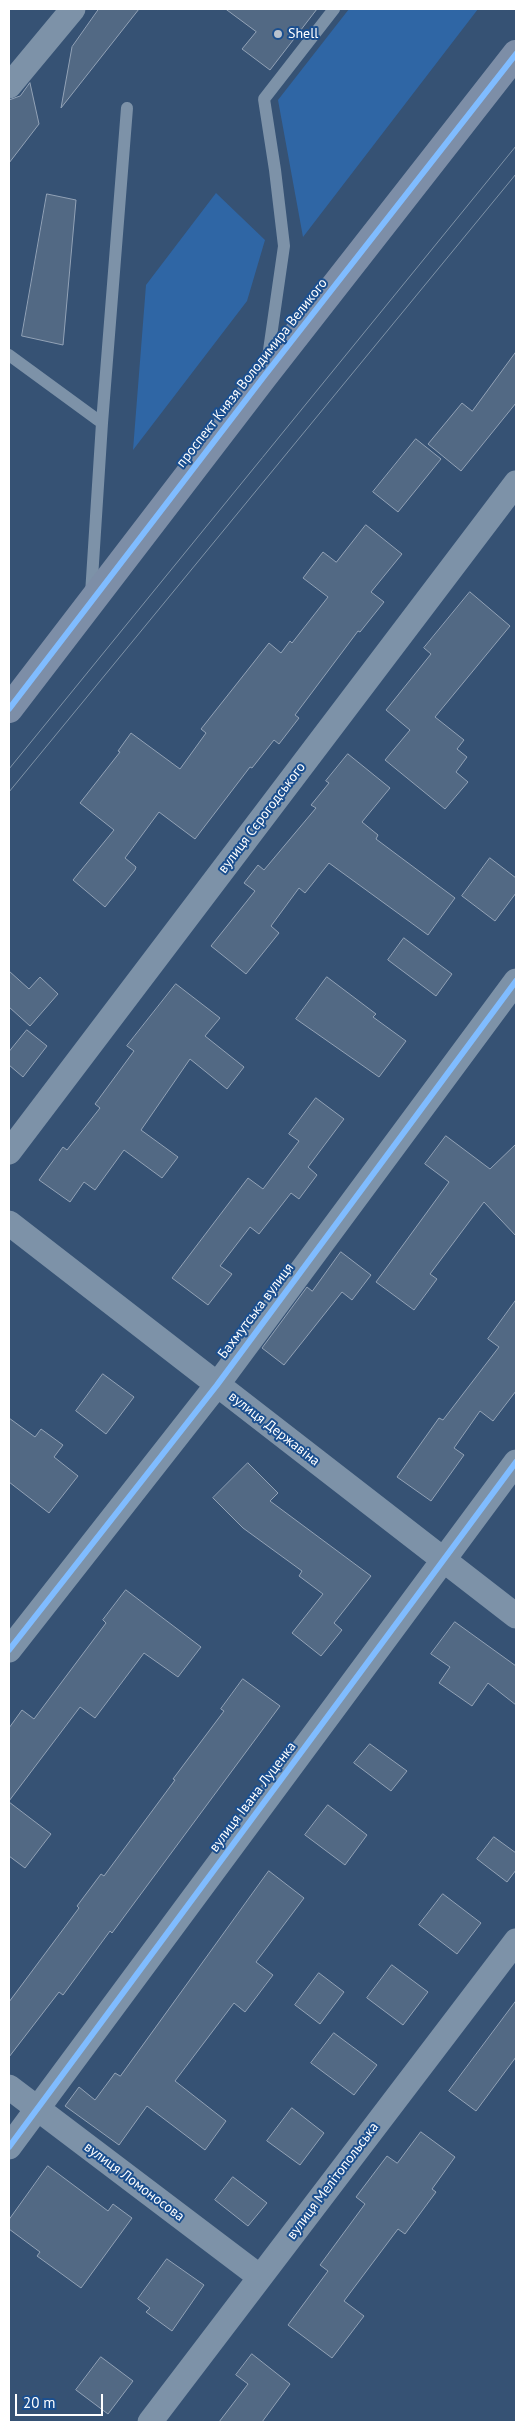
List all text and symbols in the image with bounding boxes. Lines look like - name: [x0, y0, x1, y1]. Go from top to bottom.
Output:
- place label: Shell: [288, 26, 318, 42]
- marker: Shell: [272, 28, 284, 40]
- street label: проспект Князя Володимира Великого: [173, 275, 331, 471]
- street label: вулиця Сєрогодського: [215, 759, 309, 877]
- street label: Бахмутська вулиця: [215, 1260, 297, 1362]
- street label: вулиця Державіна: [225, 1388, 323, 1470]
- street label: вулиця Івана Луценка: [206, 1739, 300, 1855]
- street label: вулиця Мелітопольська: [283, 2119, 383, 2243]
- street label: вулиця Ломоносова: [80, 2139, 188, 2225]
- scale bar: [18, 2384, 105, 2416]
- text: 20 m: [23, 2393, 56, 2412]

